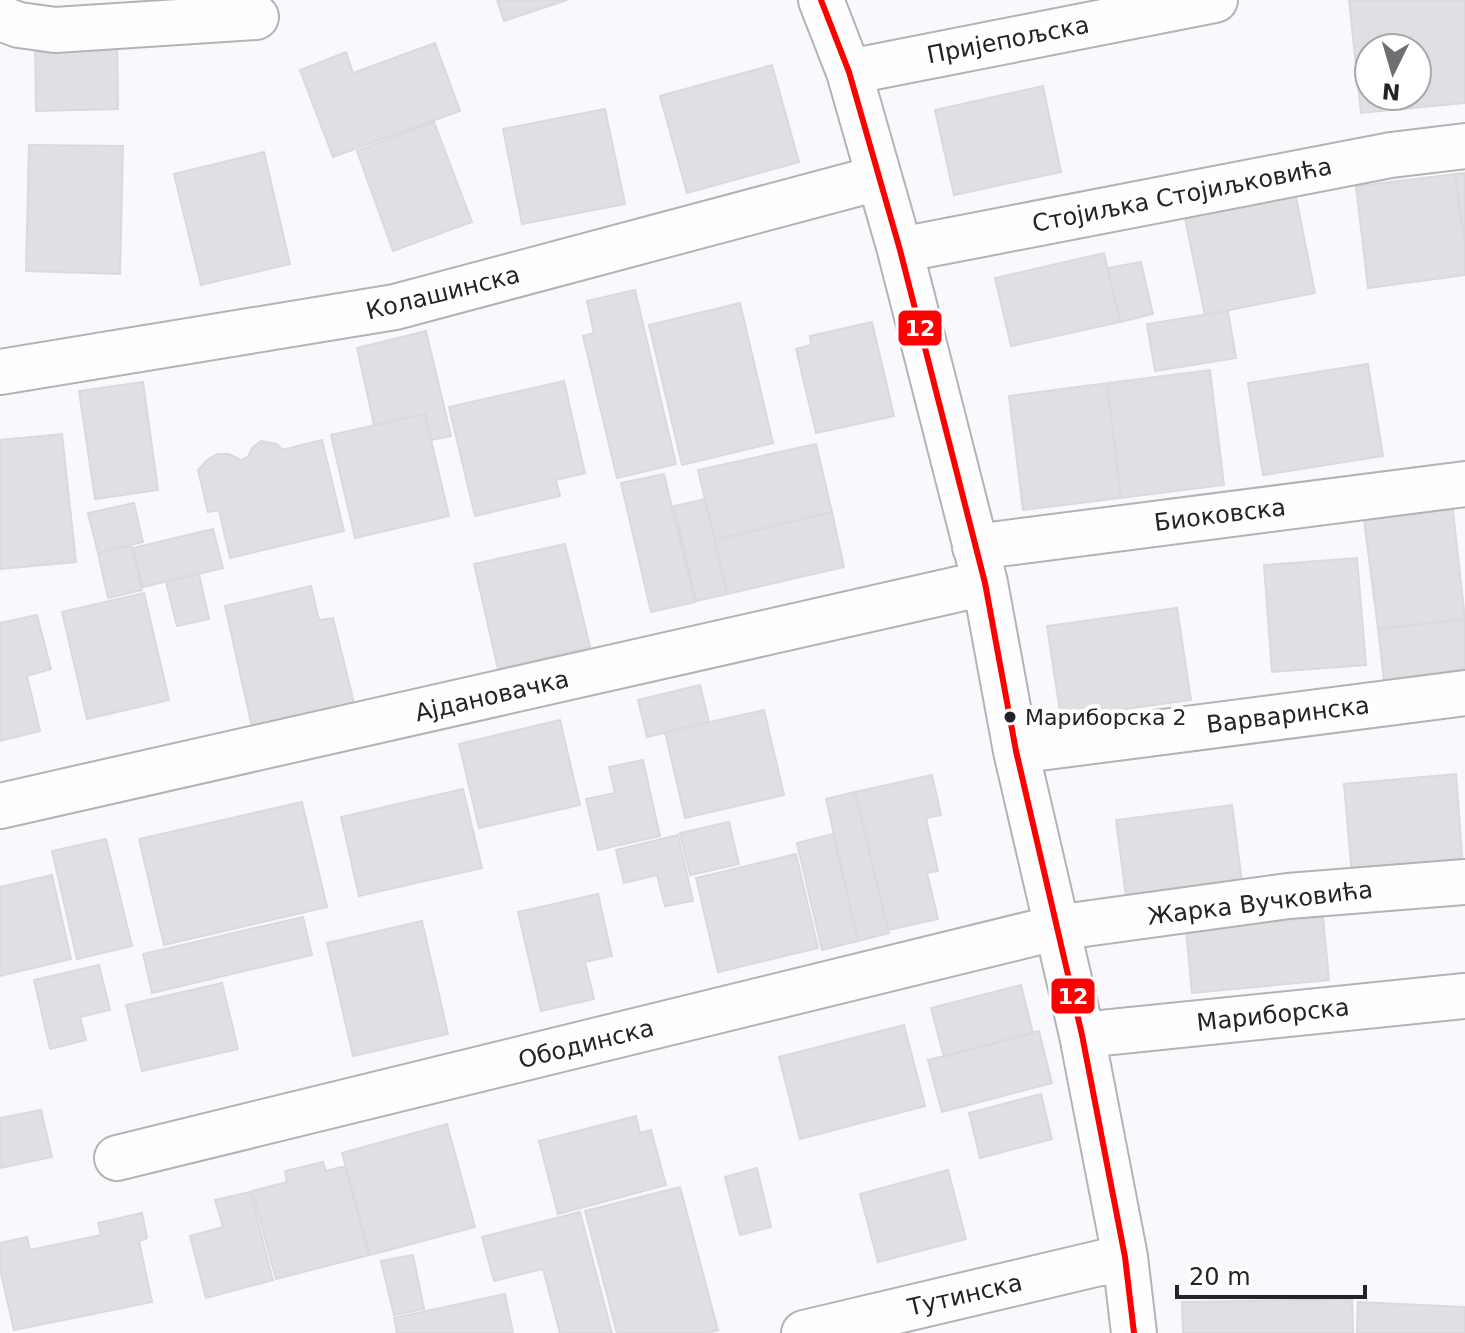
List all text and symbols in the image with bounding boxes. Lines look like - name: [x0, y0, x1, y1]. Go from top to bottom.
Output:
- street label: Пријепољска: [924, 11, 1092, 69]
- north arrow: [1353, 32, 1433, 112]
- text: N: [1381, 78, 1402, 105]
- street label: Стојиљка Стојиљковића: [1030, 152, 1334, 238]
- street label: Колашинска: [363, 260, 523, 326]
- line badge: 12: [897, 309, 943, 347]
- text: 12: [905, 316, 935, 341]
- street label: Биоковска: [1153, 493, 1287, 537]
- street label: Ајдановачка: [412, 665, 572, 727]
- street label: Варваринска: [1205, 691, 1371, 739]
- place label: Мариборска 2: [1025, 705, 1187, 730]
- marker: Мариборска 2: [1002, 709, 1018, 725]
- street label: Жарка Вучковића: [1146, 875, 1374, 931]
- line badge: 12: [1050, 977, 1096, 1015]
- text: 12: [1058, 984, 1088, 1009]
- street label: Мариборска: [1195, 993, 1351, 1037]
- street label: Ободинска: [515, 1014, 657, 1074]
- scale bar: [1177, 1249, 1365, 1299]
- text: 20 m: [1189, 1263, 1251, 1291]
- street label: Тутинска: [904, 1268, 1025, 1322]

